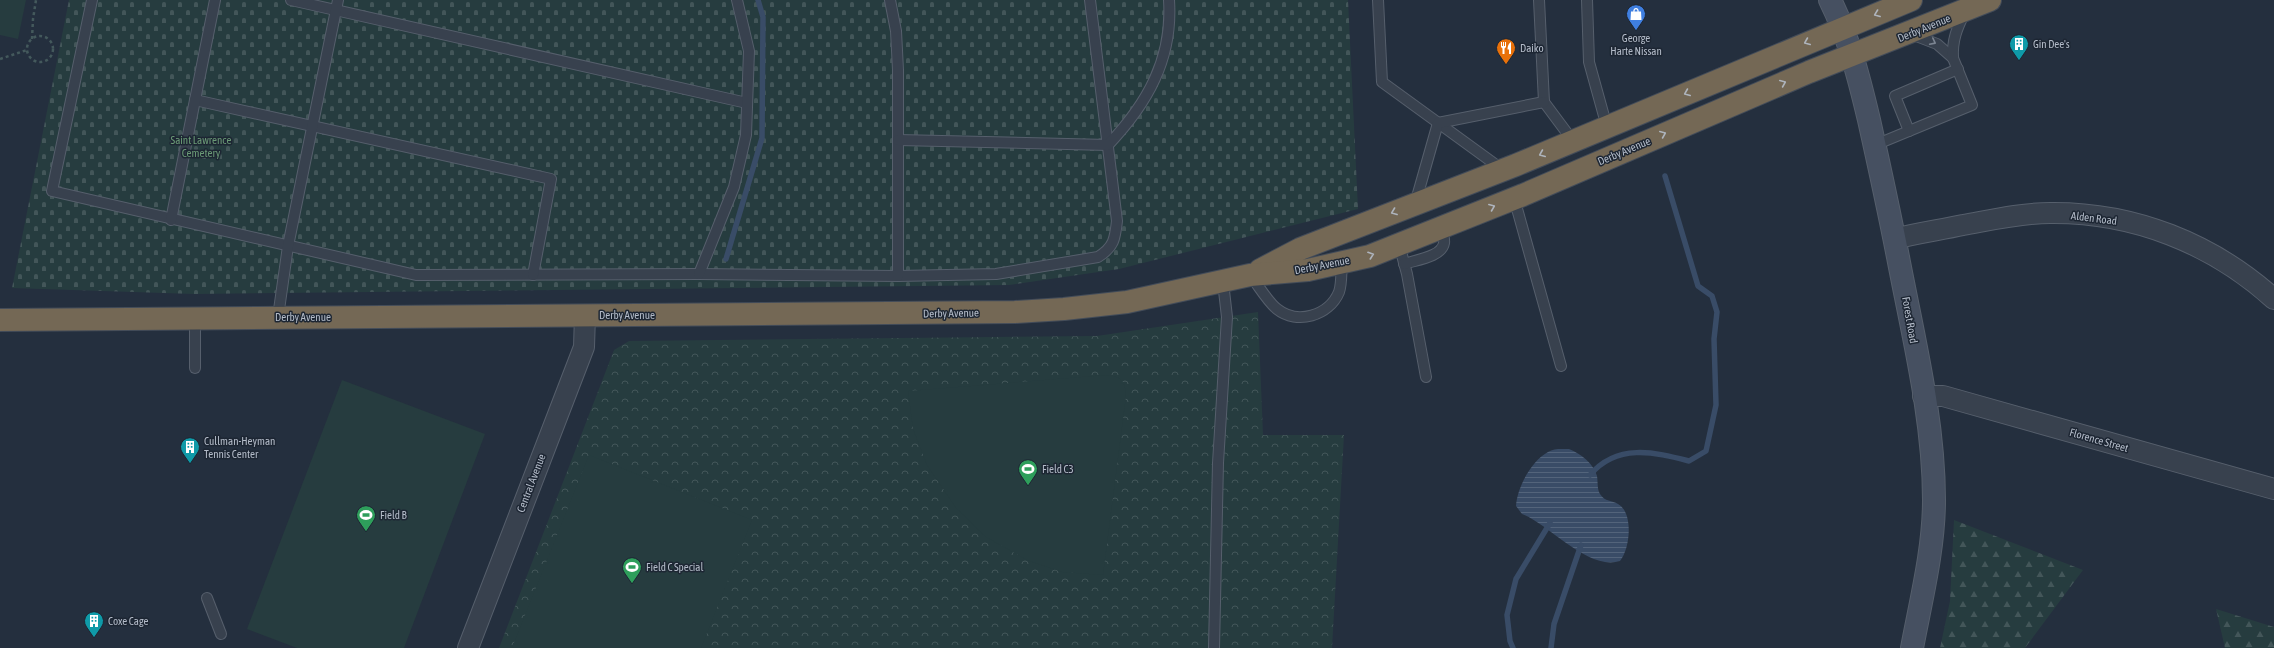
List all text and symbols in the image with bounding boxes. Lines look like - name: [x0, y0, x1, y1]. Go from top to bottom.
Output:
- shop icon: George Harte Nissan: [1625, 3, 1647, 31]
- one-way arrow: [1874, 10, 1881, 18]
- street label: Derby Avenue: [1896, 12, 1952, 44]
- place label: George Harte Nissan: [1610, 32, 1662, 57]
- building icon: Gin Dee's: [2008, 33, 2030, 61]
- restaurant icon: Daiko: [1495, 37, 1517, 65]
- one-way arrow: [1804, 38, 1811, 46]
- one-way arrow: [1929, 38, 1936, 45]
- place label: Gin Dee's: [2033, 38, 2070, 50]
- place label: Daiko: [1520, 42, 1544, 54]
- one-way arrow: [1778, 80, 1786, 88]
- one-way arrow: [1684, 88, 1692, 96]
- one-way arrow: [1660, 131, 1667, 139]
- park label: Saint Lawrence Cemetery: [171, 134, 231, 159]
- street label: Derby Avenue: [1596, 135, 1652, 167]
- one-way arrow: [1538, 149, 1546, 157]
- one-way arrow: [1488, 204, 1496, 212]
- one-way arrow: [1391, 207, 1398, 215]
- street label: Alden Road: [2070, 209, 2118, 227]
- one-way arrow: [1368, 251, 1375, 260]
- street label: Derby Avenue: [1293, 254, 1351, 276]
- street label: Forest Road: [1900, 296, 1920, 344]
- street label: Derby Avenue: [923, 307, 979, 319]
- street label: Derby Avenue: [599, 309, 655, 321]
- street label: Derby Avenue: [275, 311, 331, 323]
- street label: Florence Street: [2068, 426, 2130, 454]
- place label: Cullman-Heyman Tennis Center: [204, 435, 275, 460]
- building icon: Cullman-Heyman Tennis Center: [179, 436, 201, 464]
- street label: Central Avenue: [514, 452, 548, 514]
- sports icon: Field C3: [1017, 458, 1039, 486]
- place label: Field C3: [1042, 463, 1074, 475]
- sports icon: Field B: [355, 504, 377, 532]
- place label: Field B: [380, 509, 407, 521]
- sports icon: Field C Special: [621, 556, 643, 584]
- place label: Field C Special: [646, 561, 703, 573]
- building icon: Coxe Cage: [83, 610, 105, 638]
- place label: Coxe Cage: [108, 615, 148, 627]

